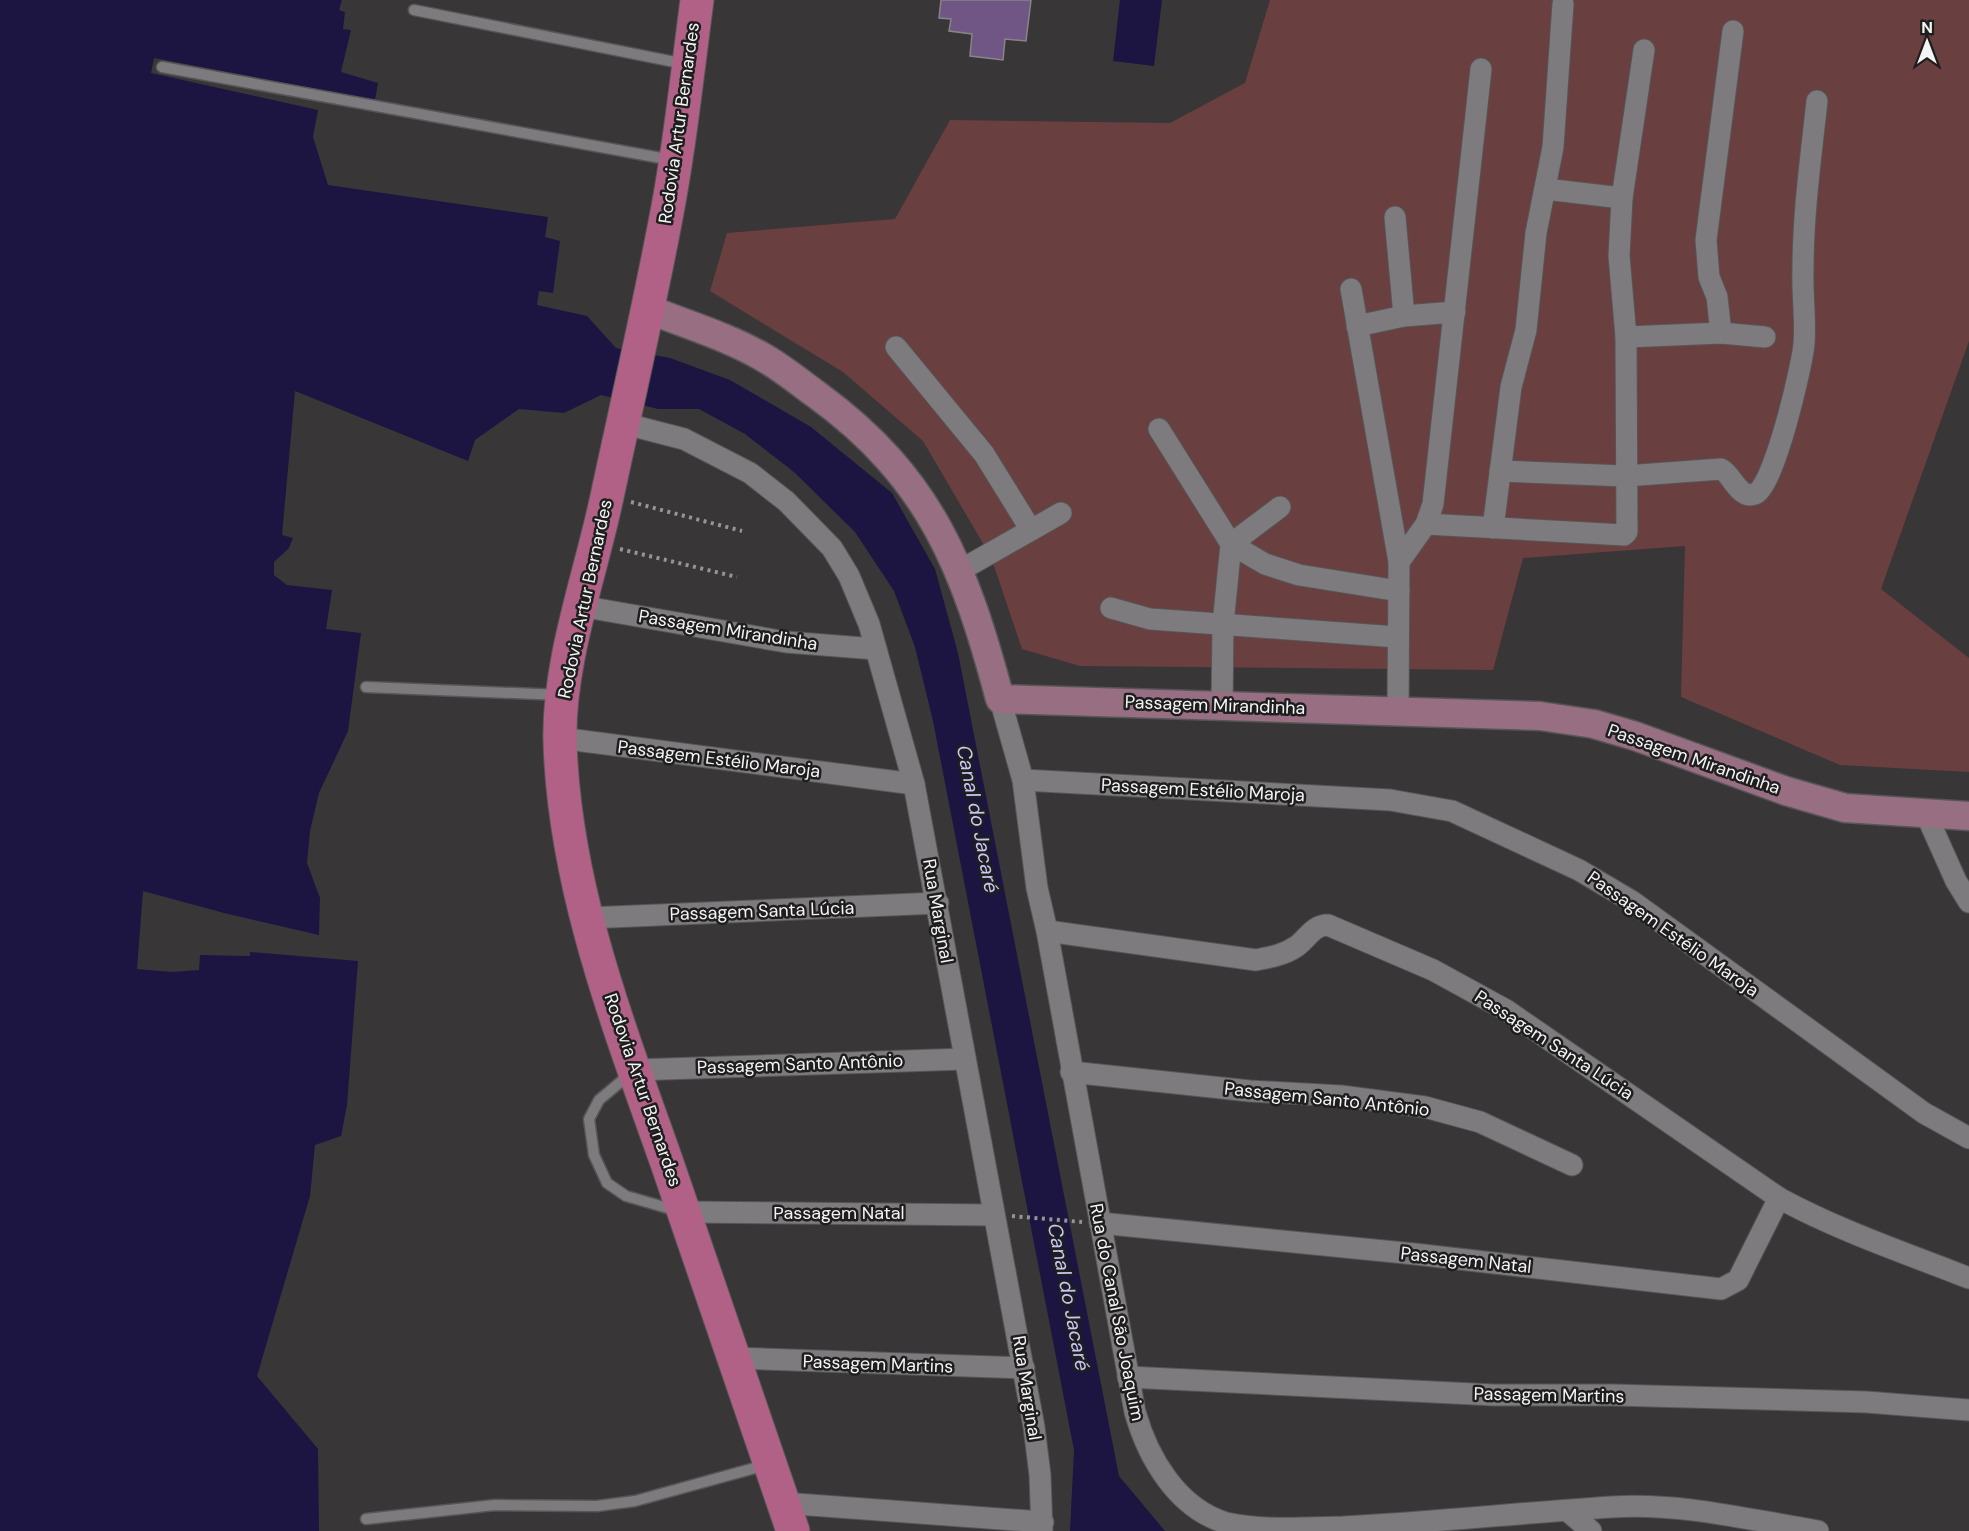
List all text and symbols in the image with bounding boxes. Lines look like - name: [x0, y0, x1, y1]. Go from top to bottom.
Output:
- north arrow: [1897, 12, 1957, 72]
- text: N: [1921, 17, 1933, 38]
- street label: Rodovia Artur Bernardes: [653, 21, 705, 225]
- street label: Rodovia Artur Bernardes: [552, 497, 618, 701]
- street label: Passagem Mirandinha: [637, 604, 819, 656]
- street label: Passagem Mirandinha: [1124, 690, 1306, 720]
- street label: Passagem Mirandinha: [1605, 718, 1783, 800]
- street label: Passagem Estélio Maroja: [616, 735, 822, 783]
- water label: Canal do Jacaré: [951, 743, 1005, 895]
- street label: Passagem Estélio Maroja: [1100, 773, 1306, 807]
- street label: Rua Marginal: [917, 857, 959, 965]
- street label: Passagem Estélio Maroja: [1583, 866, 1763, 1002]
- street label: Passagem Santa Lúcia: [669, 896, 855, 926]
- street label: Passagem Santa Lúcia: [1470, 985, 1638, 1105]
- street label: Rodovia Artur Bernardes: [599, 990, 687, 1190]
- street label: Passagem Santo Antônio: [696, 1048, 904, 1080]
- street label: Passagem Santo Antônio: [1223, 1076, 1431, 1122]
- street label: Passagem Natal: [773, 1201, 905, 1225]
- street label: Rua do Canal São Joaquim: [1084, 1201, 1150, 1423]
- water label: Canal do Jacaré: [1042, 1221, 1096, 1373]
- street label: Passagem Natal: [1399, 1241, 1533, 1279]
- street label: Rua Marginal: [1007, 1334, 1047, 1442]
- street label: Passagem Martins: [802, 1349, 954, 1379]
- street label: Passagem Martins: [1473, 1382, 1625, 1408]

